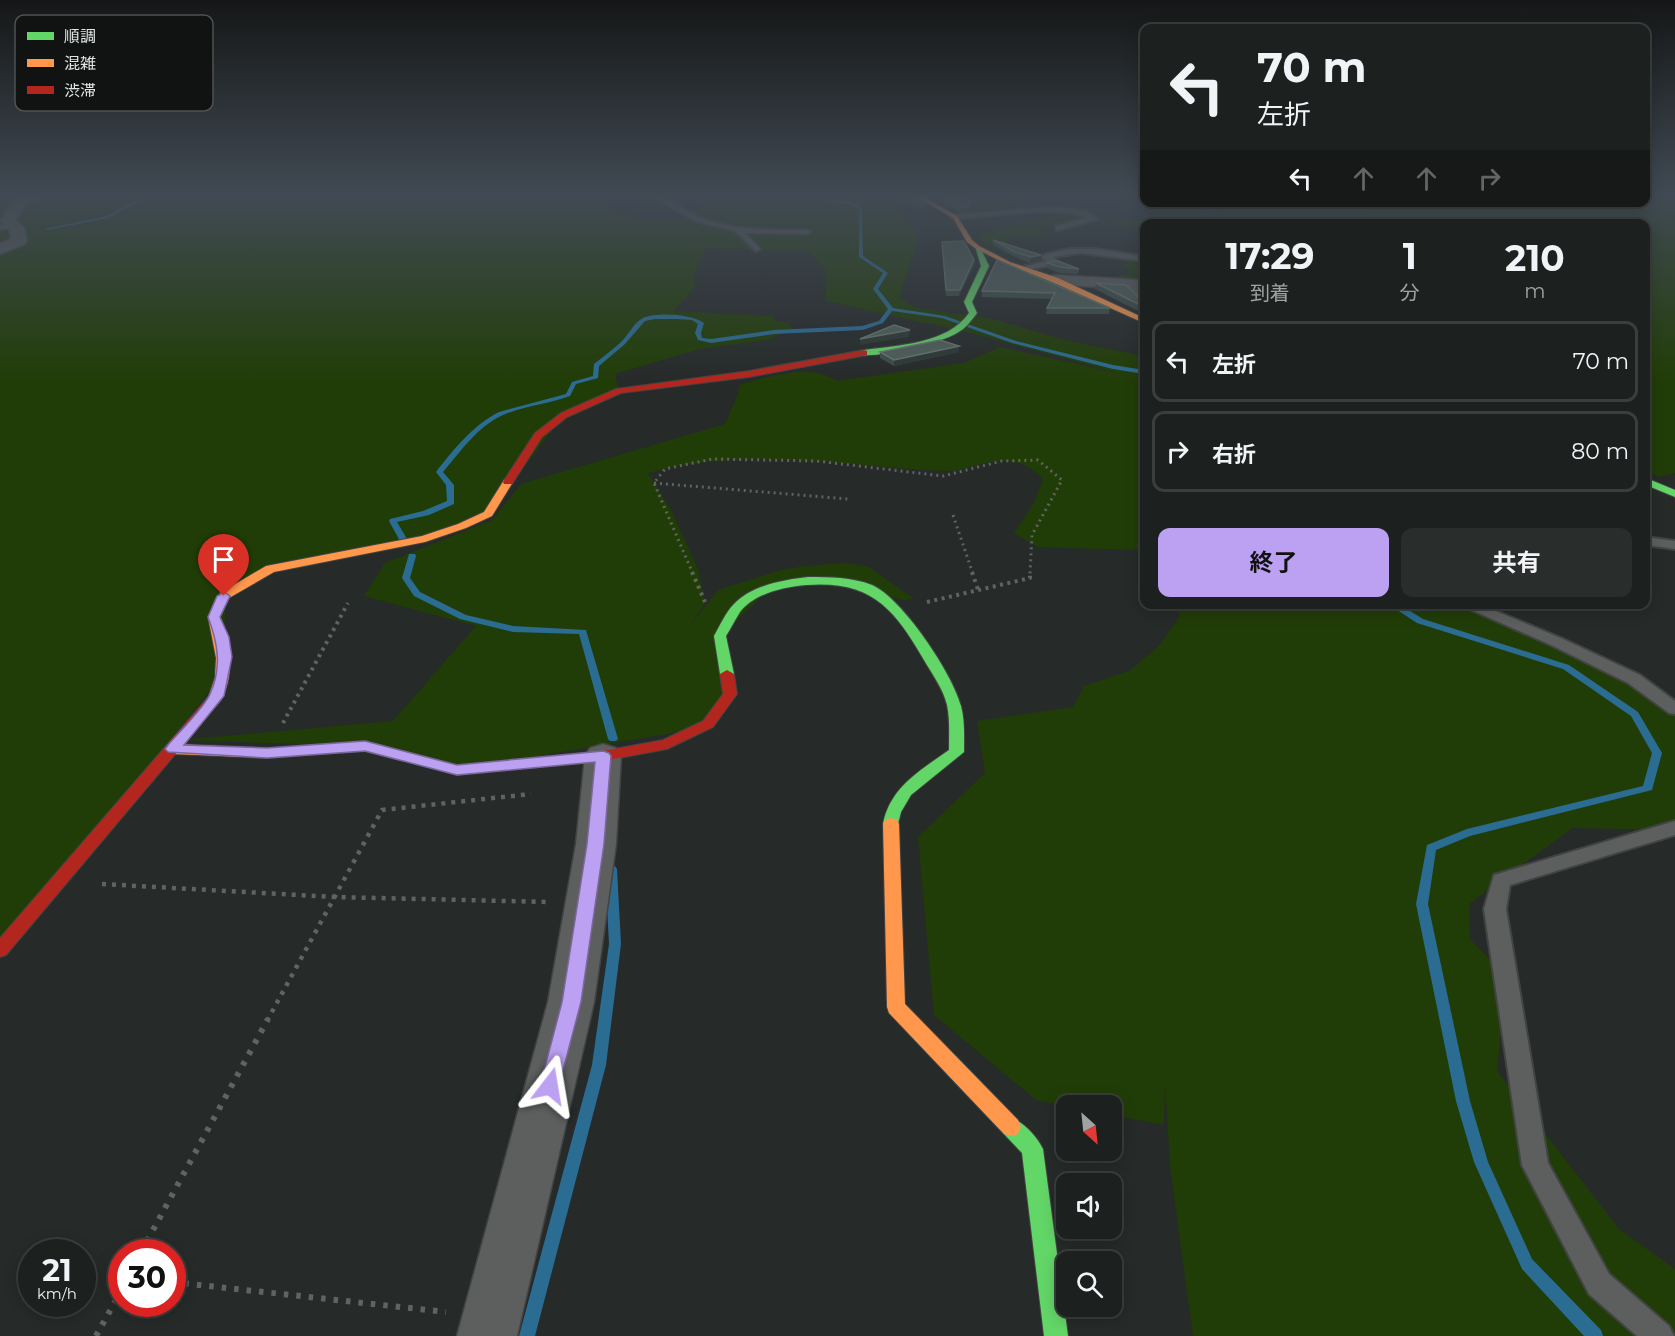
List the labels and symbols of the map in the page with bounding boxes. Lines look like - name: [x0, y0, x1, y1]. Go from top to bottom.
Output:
- legend: [15, 15, 213, 111]
- text: 順調: [64, 27, 96, 46]
- text: 混雑: [64, 54, 96, 73]
- text: 渋滞: [64, 81, 96, 100]
- pin: [198, 534, 249, 596]
- position arrow: [518, 1054, 582, 1118]
- north arrow: [1056, 1095, 1122, 1161]
- speed limit sign: 30: [108, 1239, 186, 1317]

